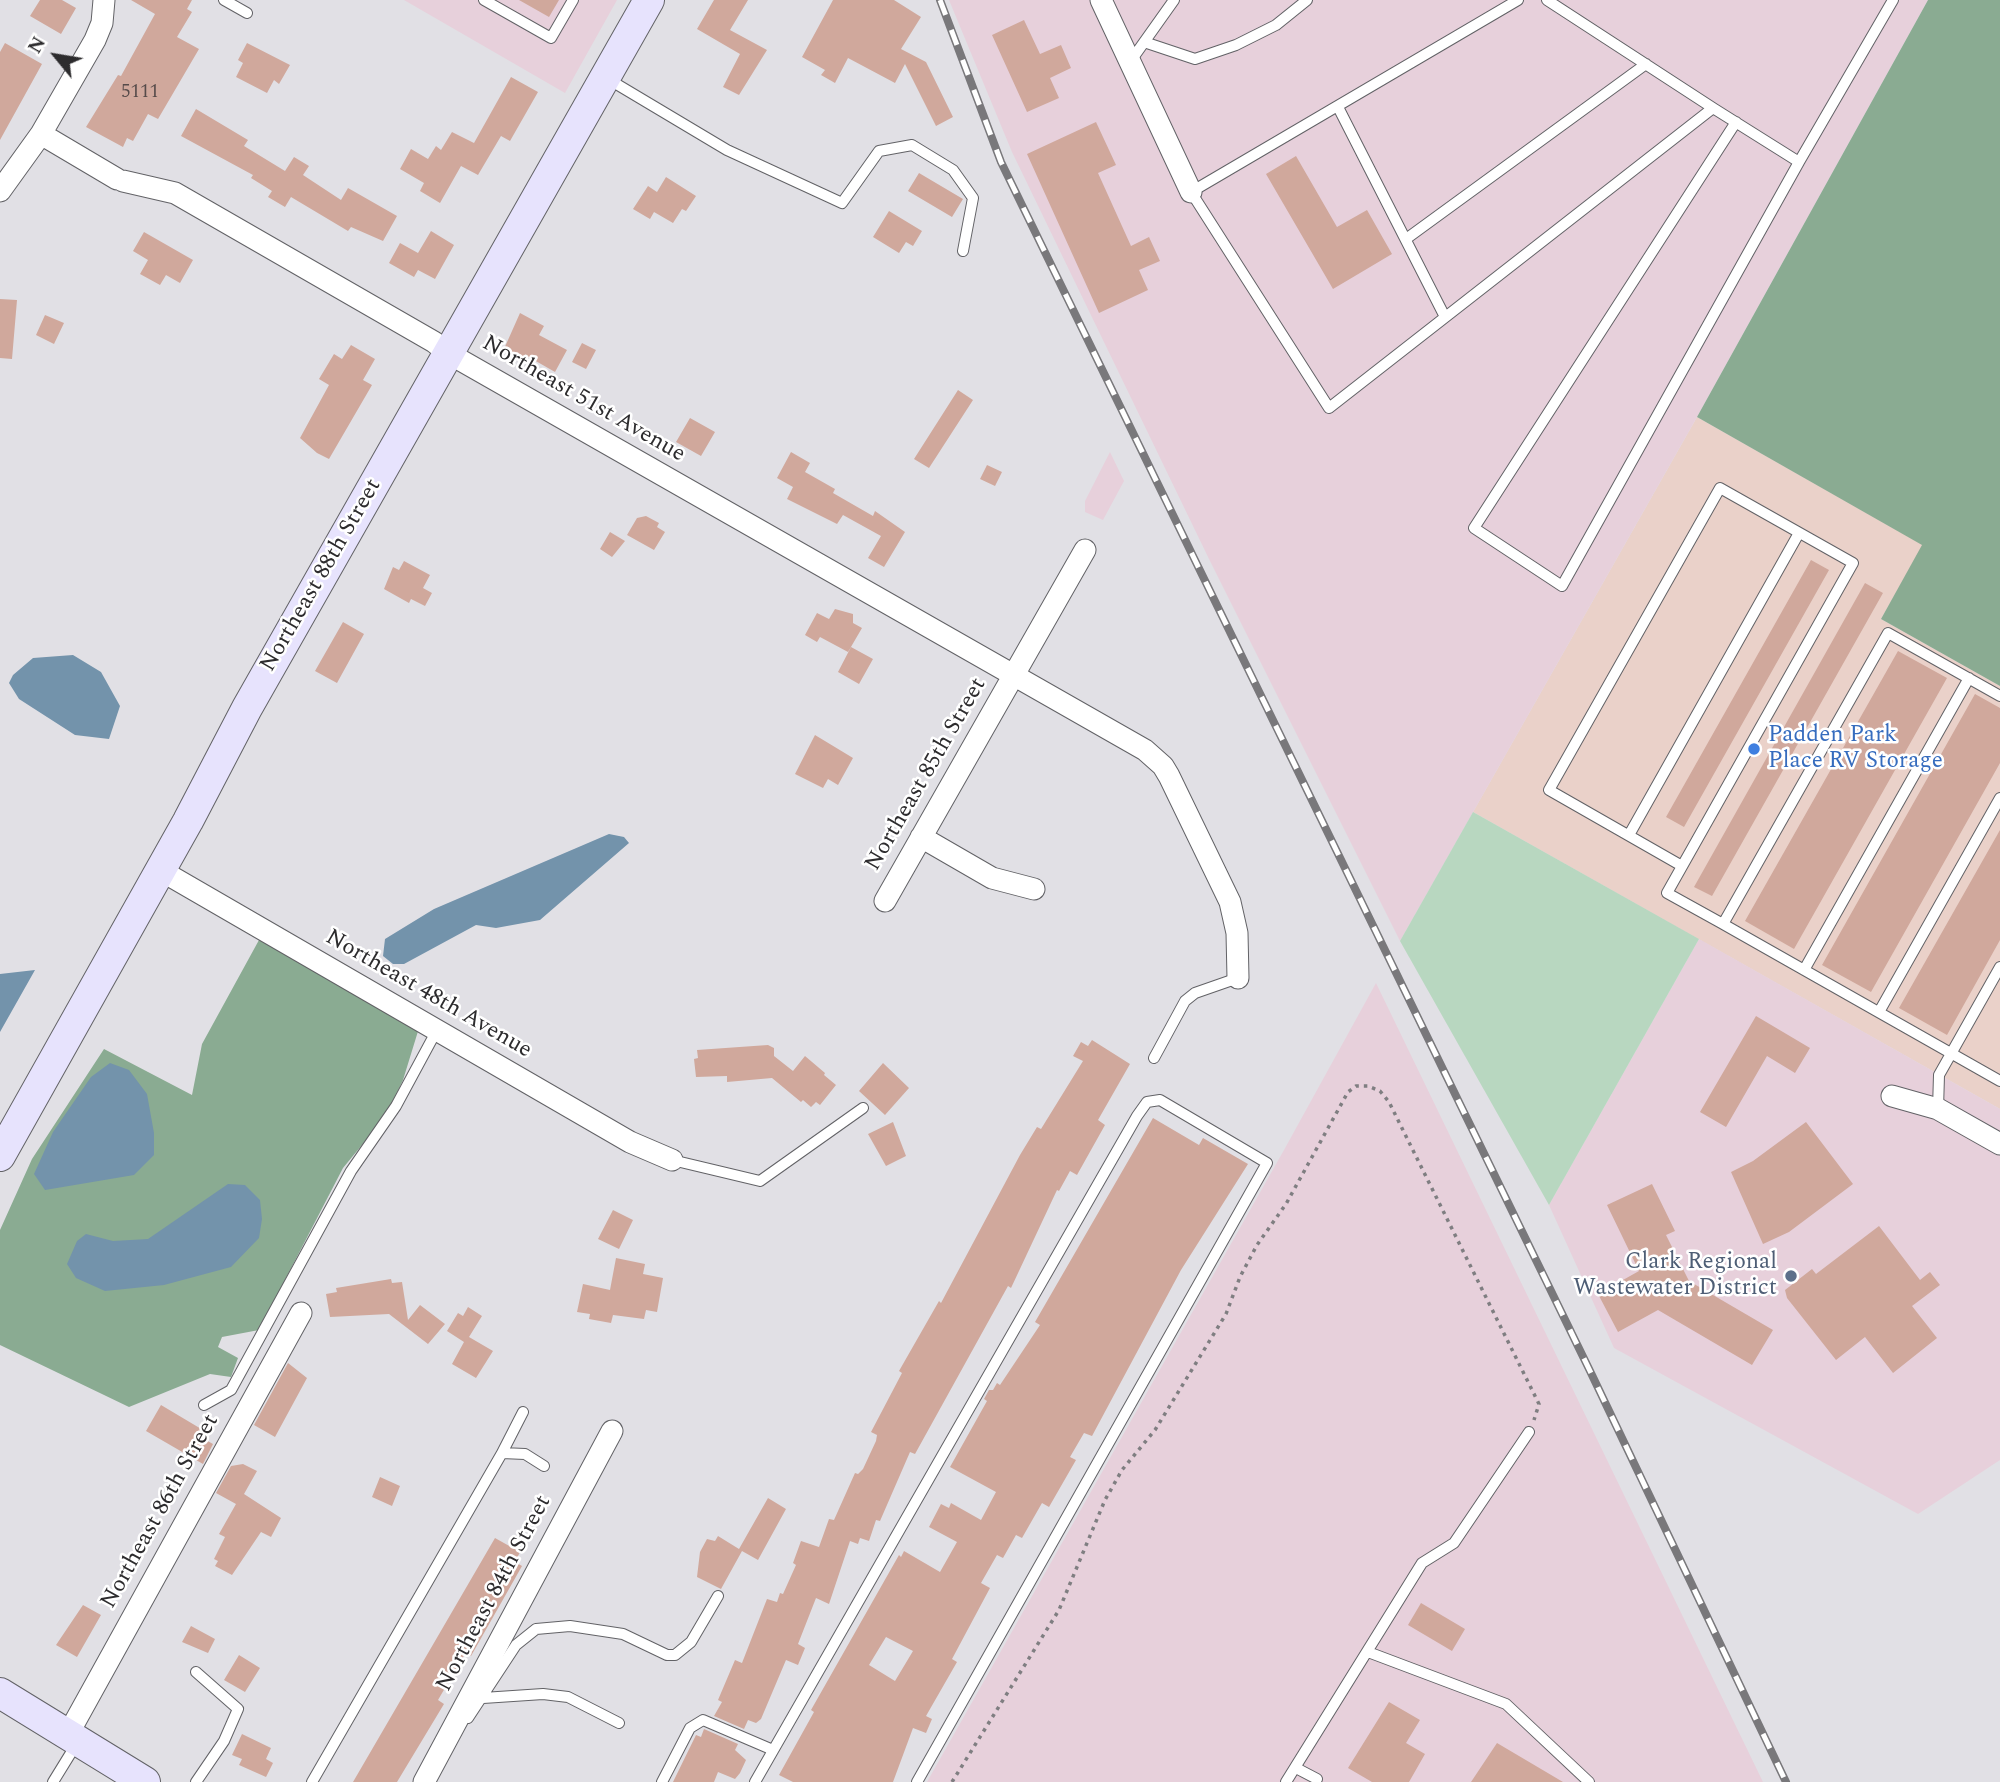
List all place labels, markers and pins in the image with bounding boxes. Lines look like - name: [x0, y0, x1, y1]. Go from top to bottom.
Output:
- place label: Padden Park Place RV Storage: [1768, 722, 1943, 776]
- marker: Padden Park Place RV Storage: [1746, 741, 1762, 757]
- place label: Clark Regional Wastewater District: [1573, 1249, 1777, 1303]
- marker: Clark Regional Wastewater District: [1783, 1268, 1799, 1284]

